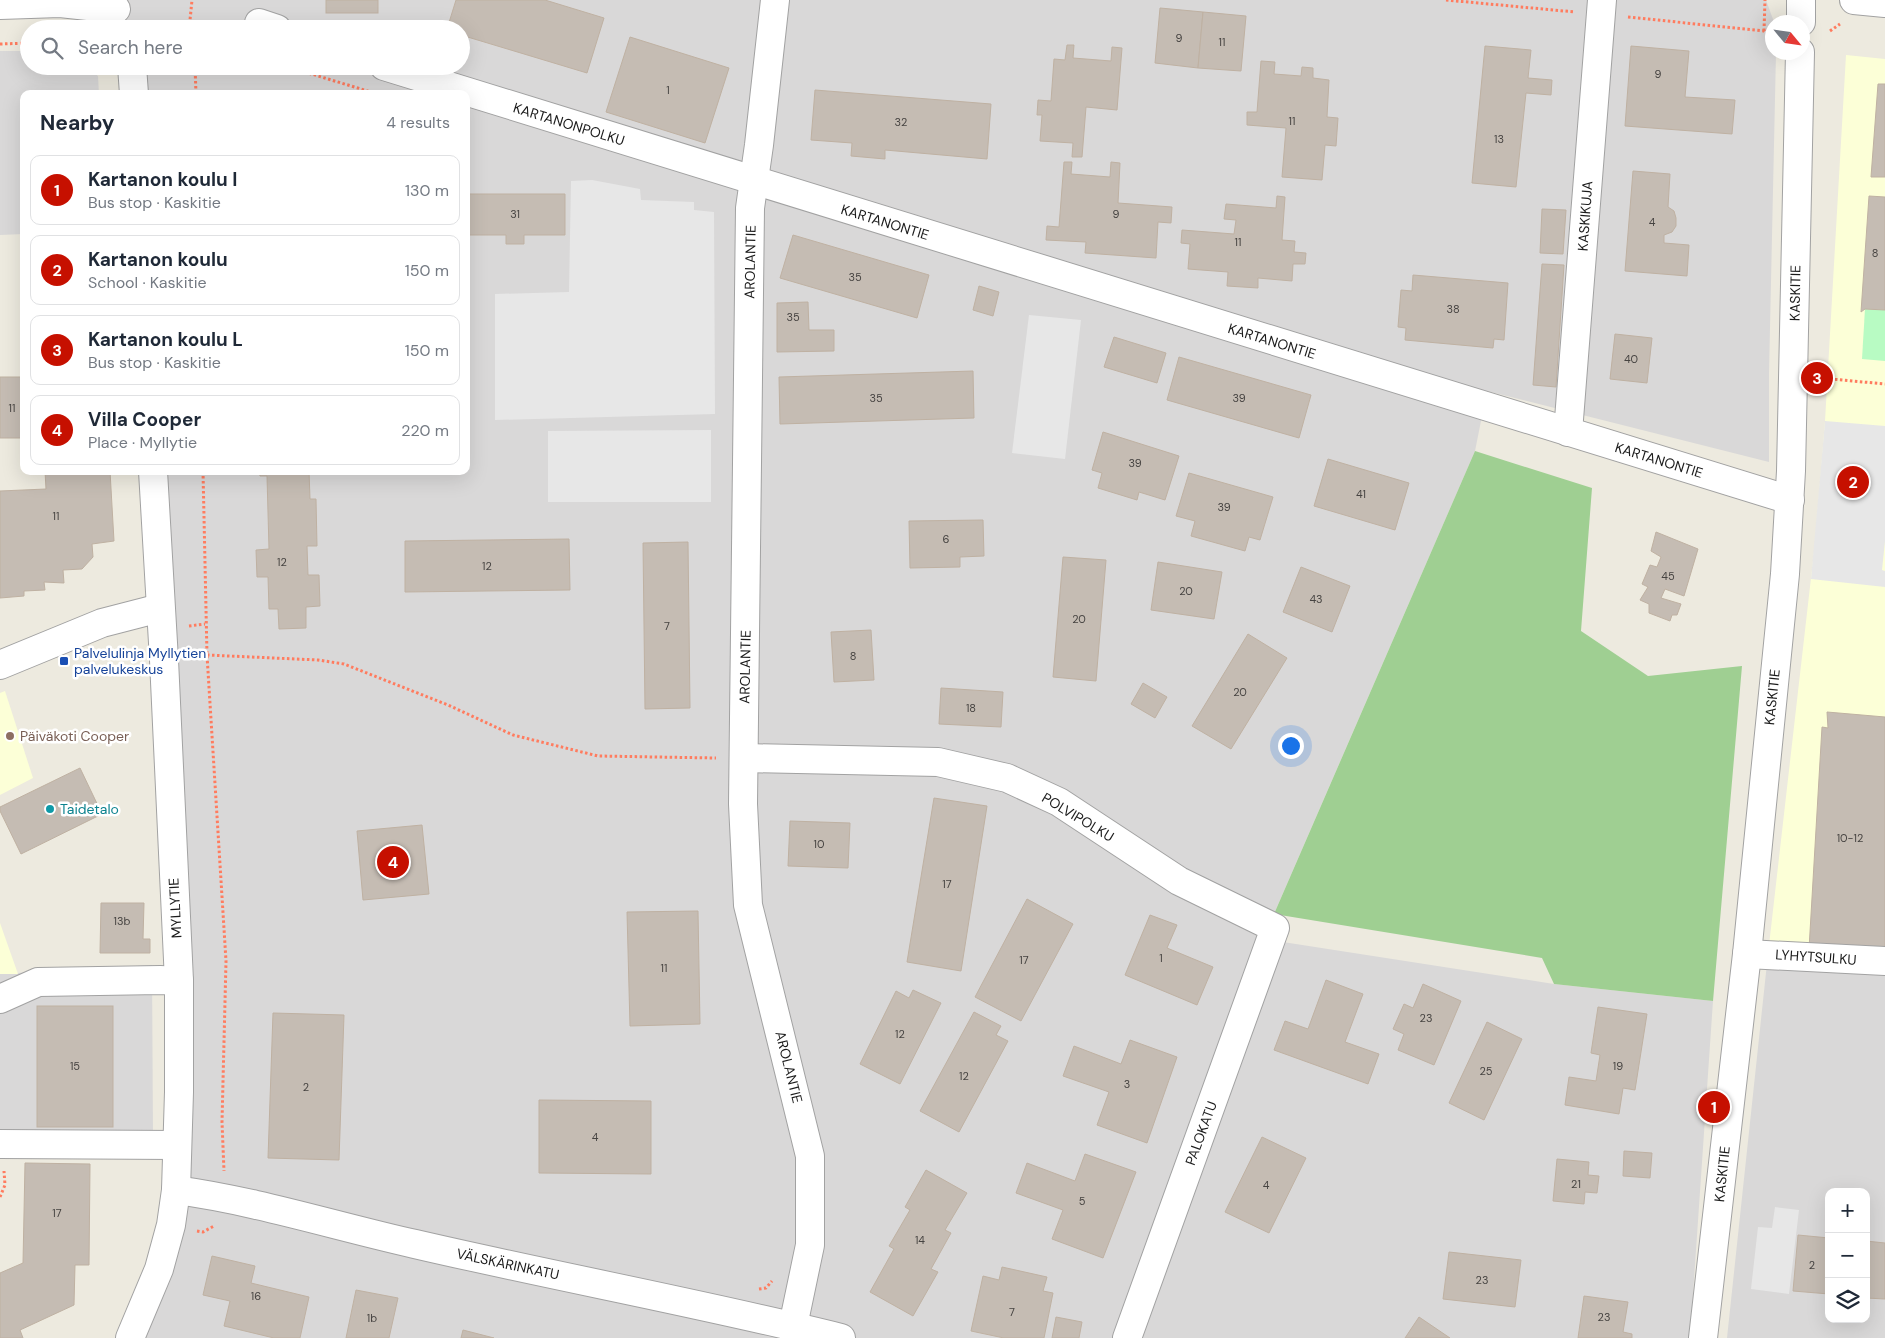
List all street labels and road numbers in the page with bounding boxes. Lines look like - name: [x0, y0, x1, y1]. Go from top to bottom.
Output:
- street label: KARTANONPOLKU: [511, 98, 627, 150]
- street label: KASKIKUJA: [1574, 180, 1596, 252]
- street label: KARTANONTIE: [839, 200, 931, 244]
- street label: AROLANTIE: [740, 225, 760, 299]
- street label: KASKITIE: [1786, 265, 1804, 321]
- street label: KARTANONTIE: [1226, 319, 1318, 363]
- street label: KARTANONTIE: [1613, 438, 1705, 482]
- street label: AROLANTIE: [735, 630, 755, 704]
- street label: KASKITIE: [1760, 668, 1784, 726]
- street label: POLVIPOLKU: [1039, 788, 1117, 846]
- street label: MYLLYTIE: [164, 877, 186, 939]
- street label: LYHYTSULKU: [1775, 945, 1857, 969]
- street label: AROLANTIE: [771, 1029, 807, 1105]
- street label: PALOKATU: [1181, 1098, 1221, 1168]
- street label: KASKITIE: [1710, 1145, 1734, 1203]
- street label: VÄLSKÄRINKATU: [455, 1244, 561, 1284]

